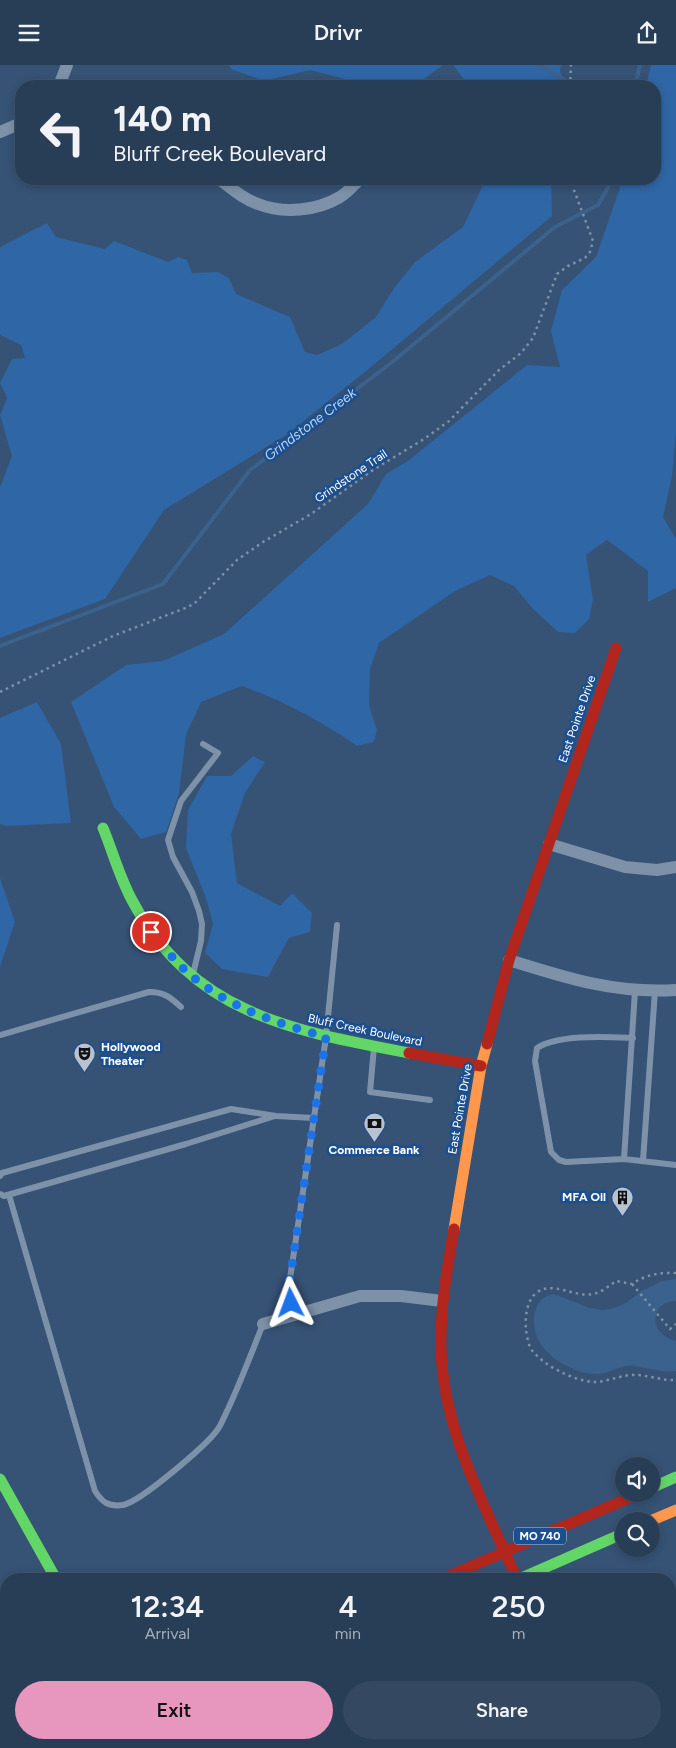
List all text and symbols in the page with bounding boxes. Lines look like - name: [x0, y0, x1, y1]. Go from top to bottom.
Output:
- icon: menu: [15, 19, 43, 47]
- text: Drivr: [314, 19, 362, 46]
- icon: share: [633, 19, 661, 47]
- text: 140 m: [113, 98, 211, 140]
- icon: left: [30, 100, 95, 165]
- text: Bluff Creek Boulevard: [113, 140, 326, 167]
- water label: Grindstone Creek: [261, 384, 361, 464]
- street label: Grindstone Trail: [312, 447, 390, 505]
- street label: East Pointe Drive: [556, 673, 599, 764]
- pin: [130, 911, 172, 953]
- icon: arrive: [137, 918, 165, 946]
- street label: Bluff Creek Boulevard: [307, 1011, 423, 1049]
- place label: Hollywood Theater: [101, 1040, 161, 1068]
- theatre icon: Hollywood Theater: [73, 1042, 97, 1073]
- street label: East Pointe Drive: [445, 1062, 475, 1155]
- bank icon: Commerce Bank: [362, 1111, 386, 1142]
- place label: Commerce Bank: [329, 1143, 420, 1157]
- building icon: MFA Oil: [610, 1185, 634, 1216]
- place label: MFA Oil: [562, 1190, 606, 1204]
- position arrow: [264, 1276, 316, 1328]
- map controls: [615, 1457, 660, 1557]
- button: sound: [615, 1457, 660, 1502]
- button: search: [615, 1512, 660, 1557]
- road number: MO 740: [514, 1527, 566, 1545]
- text: 12:34: [131, 1588, 204, 1625]
- text: 4: [338, 1588, 357, 1625]
- text: 250: [492, 1588, 545, 1625]
- text: Arrival: [145, 1624, 190, 1643]
- text: min: [335, 1624, 361, 1643]
- text: m: [512, 1624, 525, 1643]
- button: Exit: [15, 1681, 333, 1739]
- button: Share: [343, 1681, 661, 1739]

